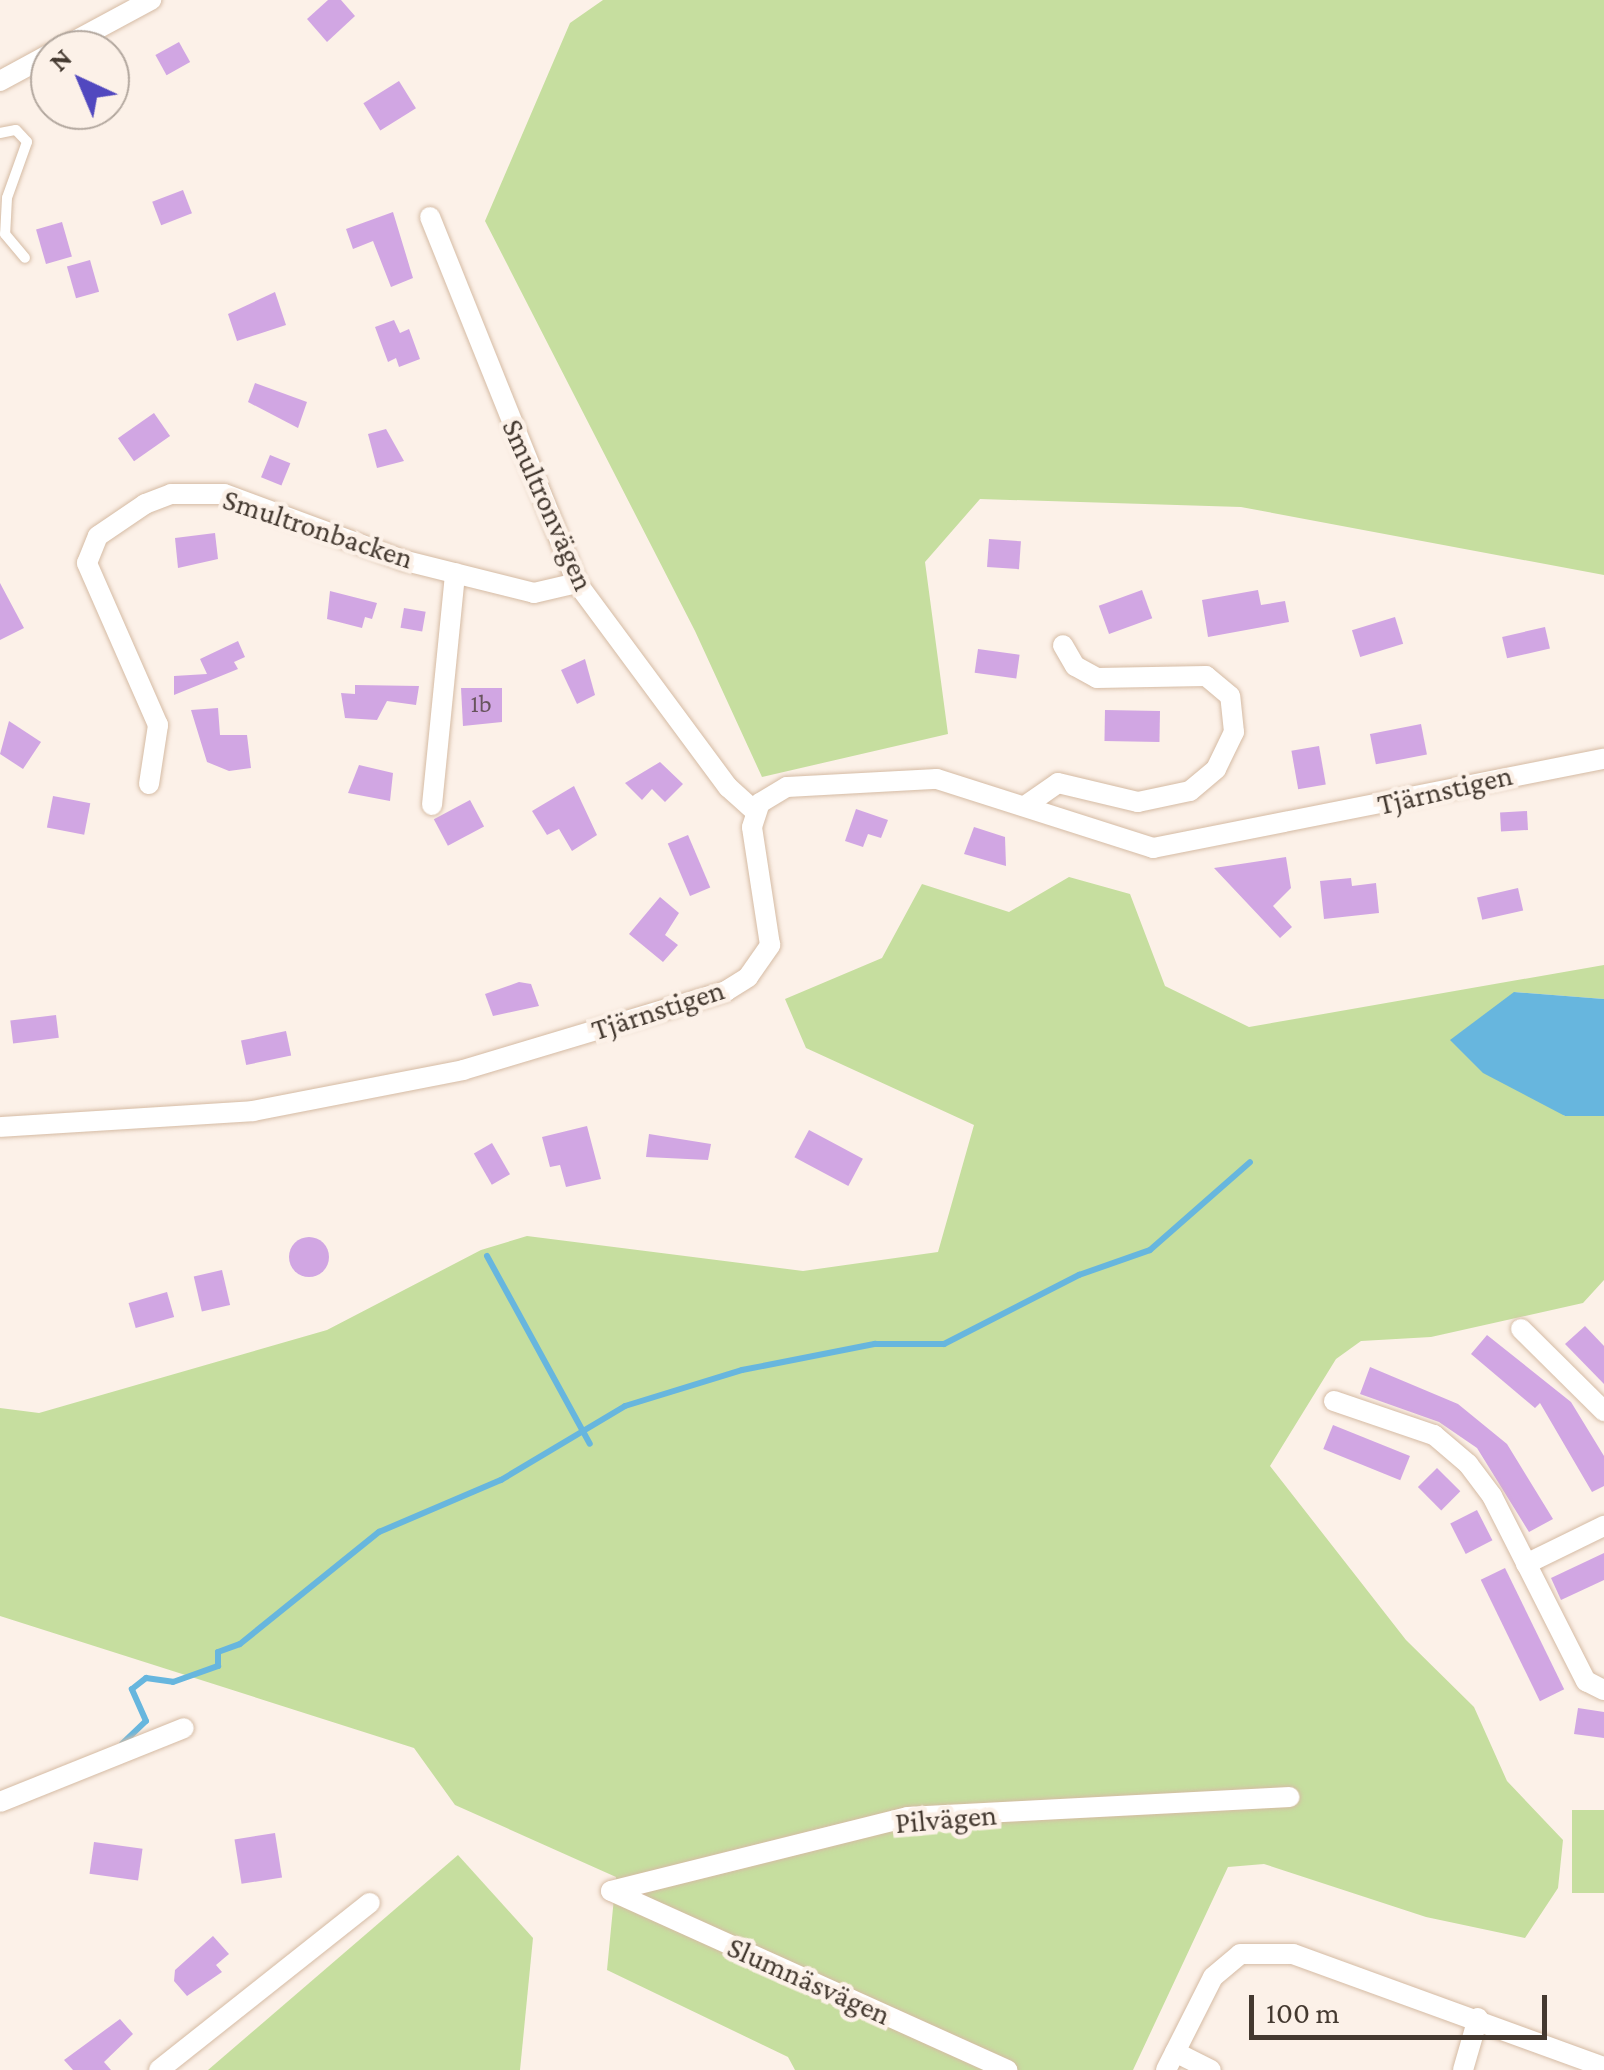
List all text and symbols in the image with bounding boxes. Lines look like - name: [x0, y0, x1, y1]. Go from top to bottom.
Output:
- north arrow: [30, 30, 130, 130]
- text: N: [43, 42, 78, 77]
- street label: Smultronvägen: [494, 414, 602, 596]
- street label: Smultronbacken: [218, 481, 418, 577]
- house number: 1b: [470, 689, 492, 719]
- street label: Tjärnstigen: [1374, 757, 1516, 823]
- street label: Tjärnstigen: [587, 972, 729, 1048]
- street label: Pilvägen: [894, 1797, 998, 1841]
- street label: Slumnäsvägen: [722, 1929, 896, 2033]
- scale bar: [1254, 1975, 1552, 2037]
- text: 100 m: [1266, 1996, 1340, 2029]

